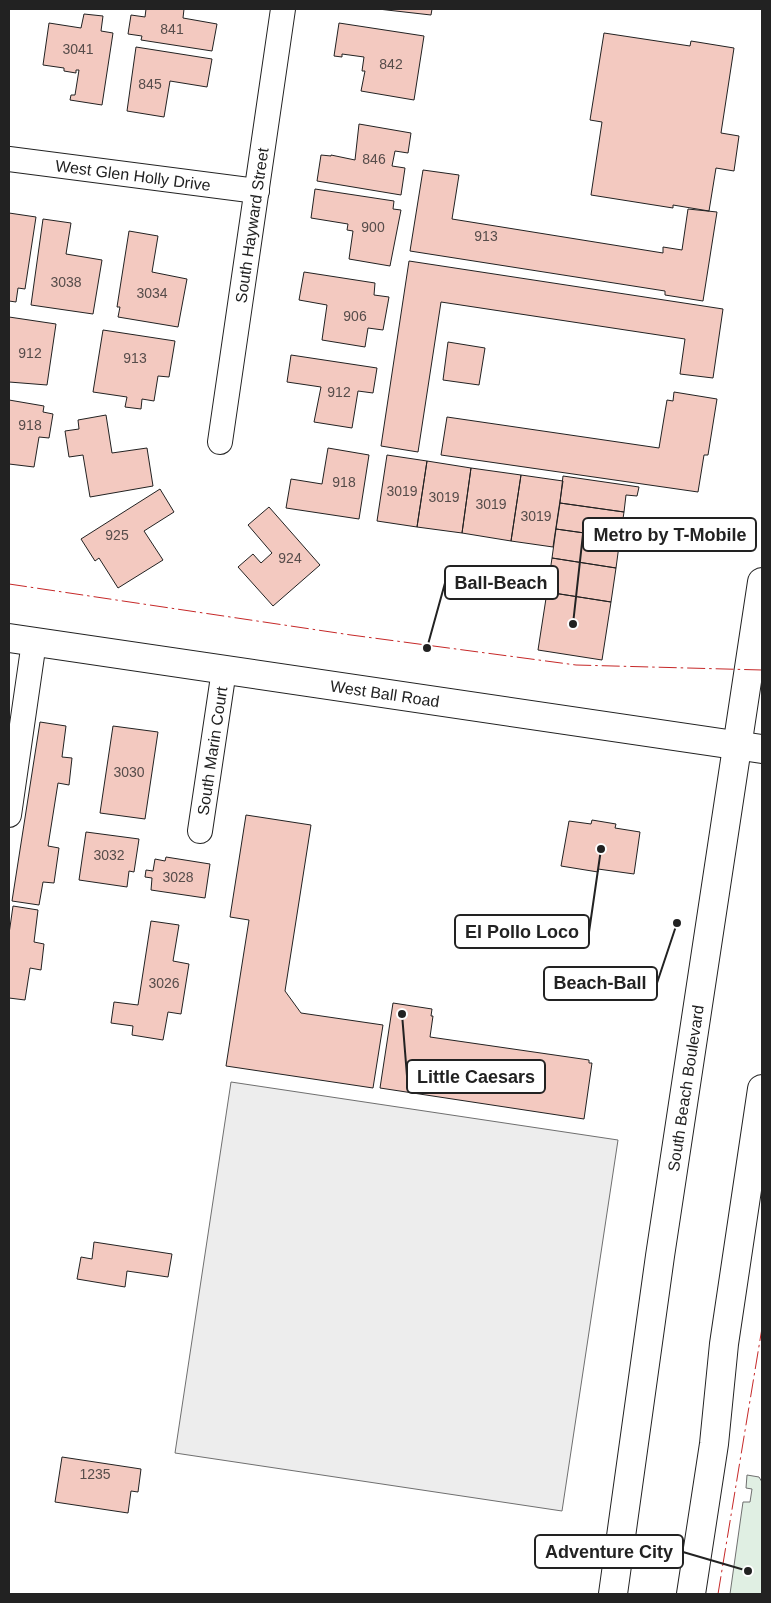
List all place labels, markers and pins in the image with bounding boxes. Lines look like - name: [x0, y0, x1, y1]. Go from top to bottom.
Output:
- callout: Metro by T-Mobile: [583, 518, 756, 551]
- callout: Ball-Beach: [445, 566, 558, 599]
- callout: El Pollo Loco: [455, 915, 589, 948]
- callout: Beach-Ball: [544, 967, 657, 1000]
- callout: Little Caesars: [407, 1060, 545, 1093]
- callout: Adventure City: [535, 1535, 683, 1568]

